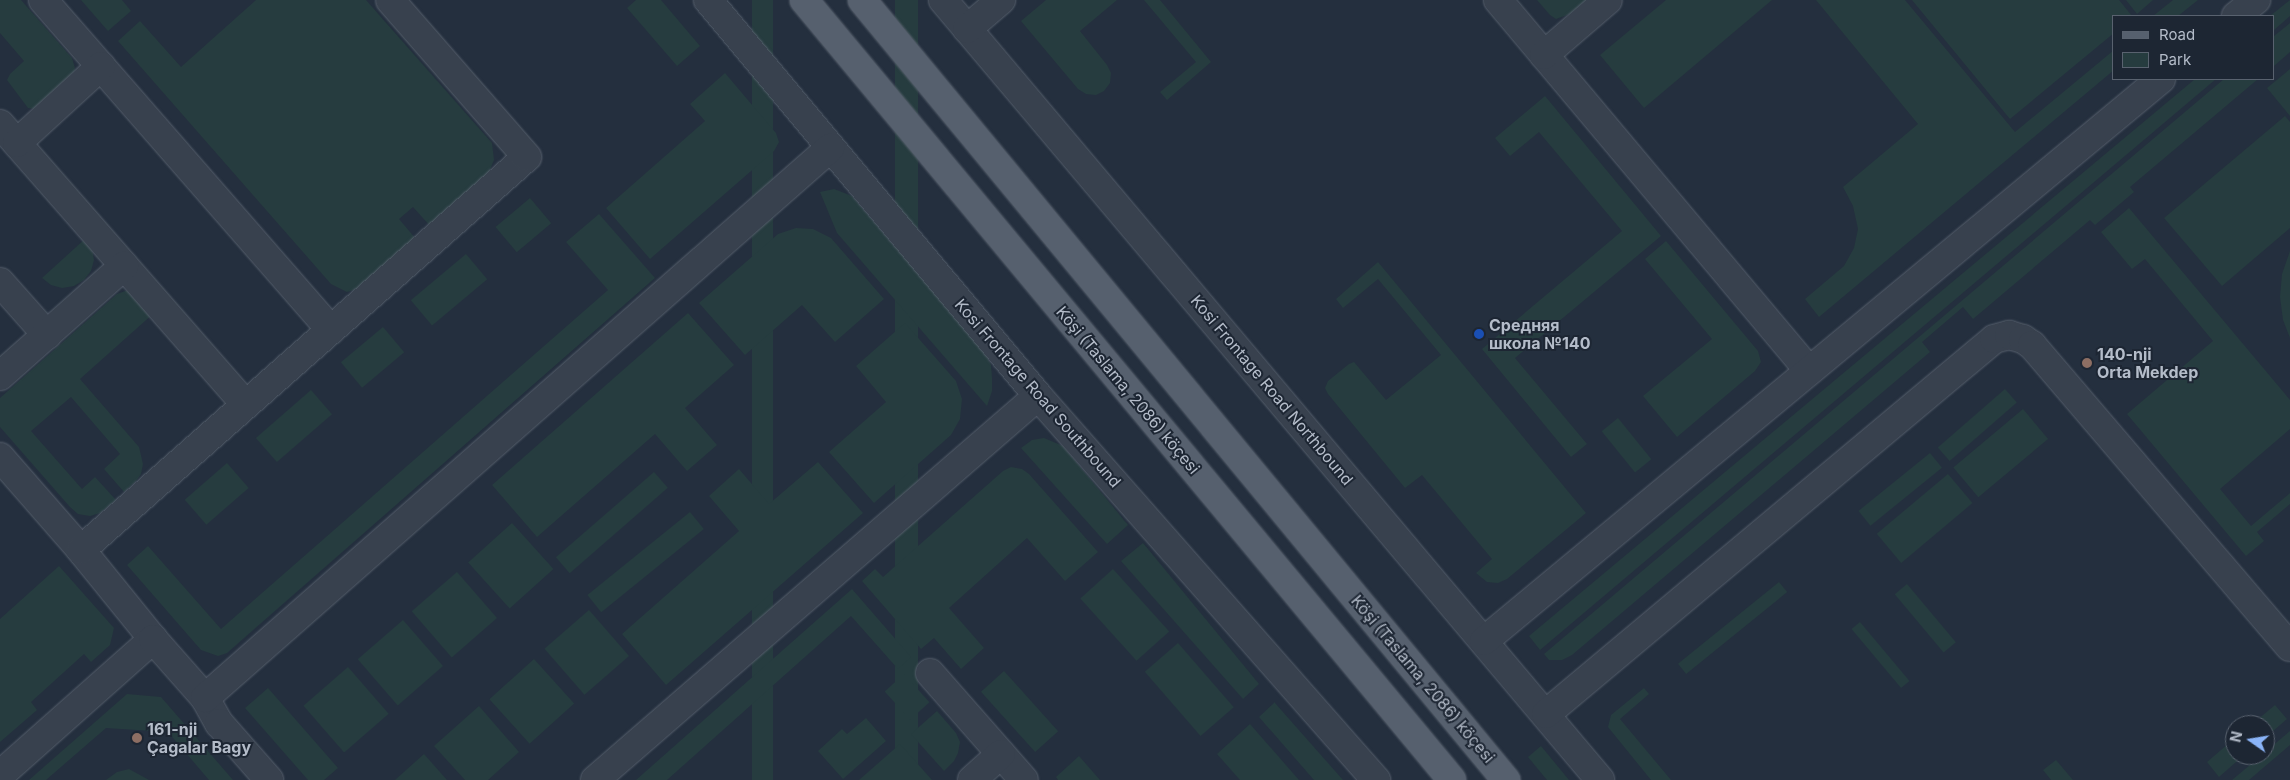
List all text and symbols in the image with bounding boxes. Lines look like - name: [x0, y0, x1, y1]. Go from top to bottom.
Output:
- legend: [2112, 15, 2275, 80]
- text: Road: [2159, 25, 2195, 44]
- text: Park: [2159, 50, 2191, 69]
- street label: Kosi Frontage Road Northbound: [1187, 291, 1357, 489]
- street label: Kosi Frontage Road Southbound: [951, 295, 1125, 491]
- street label: Köşi (Taslama, 2086) köçesi: [1052, 302, 1204, 478]
- place label: Средняя школа №140: [1489, 315, 1590, 353]
- marker: Средняя школа №140: [1473, 328, 1485, 340]
- place label: 140-nji Orta Mekdep: [2097, 344, 2198, 382]
- marker: 140-nji Orta Mekdep: [2081, 357, 2093, 369]
- street label: Köşi (Taslama, 2086) köçesi: [1347, 591, 1499, 767]
- north arrow: [2225, 715, 2275, 765]
- place label: 161-nji Çagalar Bagy: [147, 719, 251, 757]
- text: N: [2226, 730, 2245, 744]
- marker: 161-nji Çagalar Bagy: [131, 732, 143, 744]

